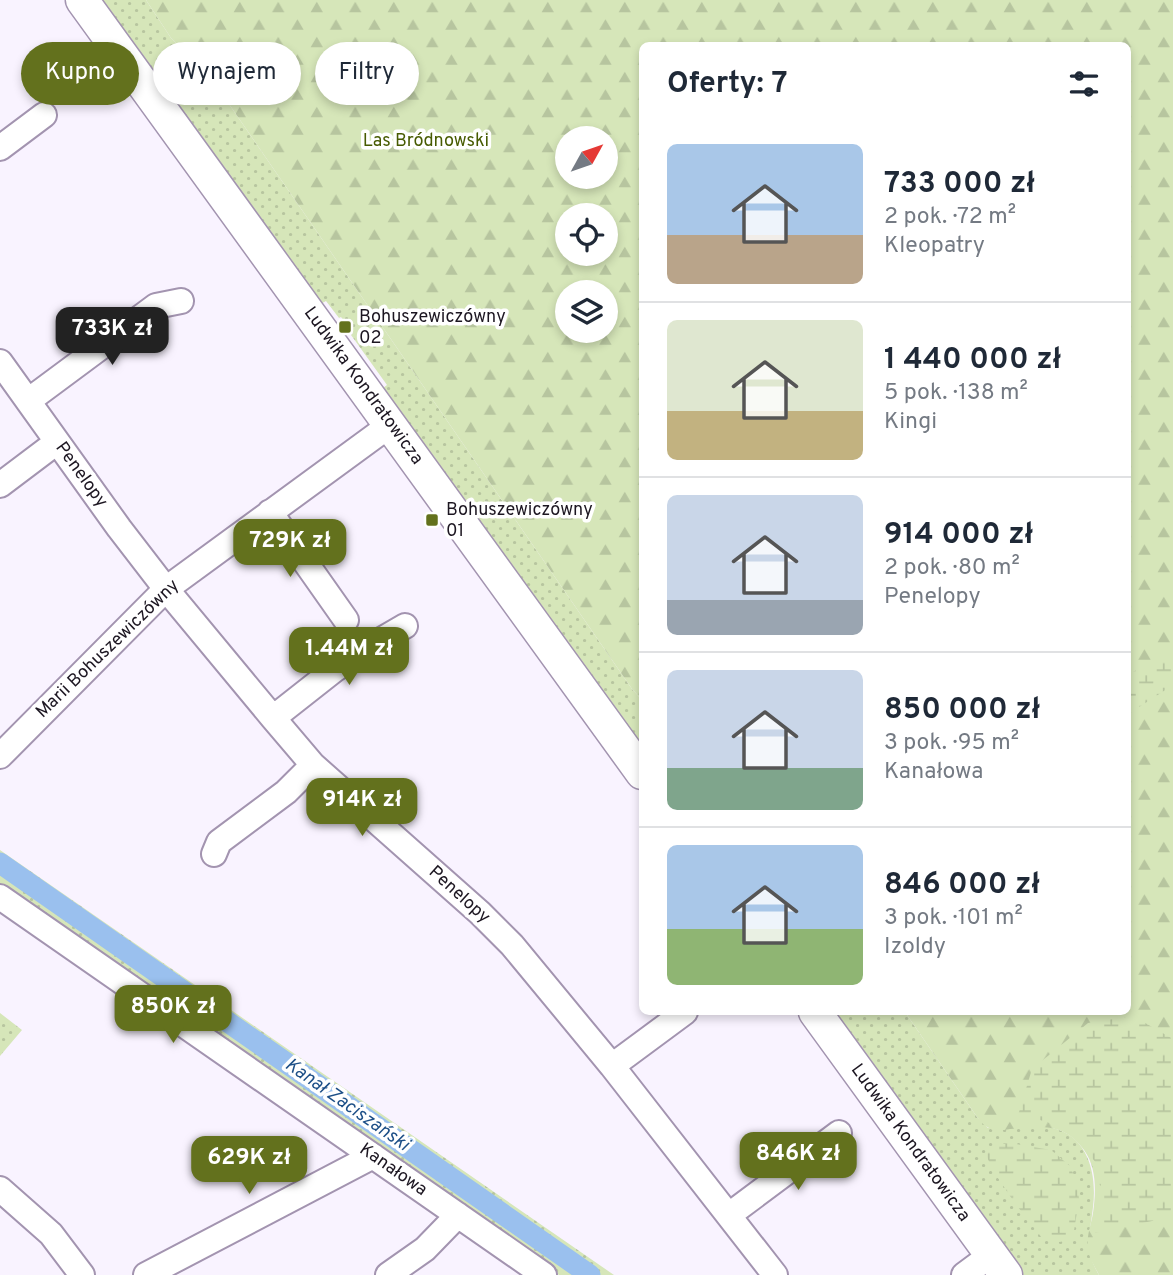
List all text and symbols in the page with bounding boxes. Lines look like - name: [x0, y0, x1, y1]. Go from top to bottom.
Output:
- chip: Kupno: [21, 42, 139, 105]
- chip: Wynajem: [153, 42, 301, 105]
- chip: Filtry: [315, 42, 419, 105]
- icon: filters: [1065, 65, 1103, 103]
- text: Oferty: 7: [667, 66, 788, 103]
- north arrow: [555, 126, 618, 189]
- map controls: [555, 126, 618, 343]
- park label: Las Bródnowski: [363, 130, 489, 153]
- text: 733 000 zł: [884, 166, 1035, 203]
- icon: home: [723, 172, 807, 256]
- button: locate: [555, 203, 618, 266]
- text: 2 pok. · 72 m²: [884, 203, 1016, 232]
- text: Kleopatry: [884, 232, 985, 261]
- button: layers: [555, 280, 618, 343]
- street label: Ludwika Kondratowicza: [298, 303, 428, 469]
- place label: Bohuszewiczówny 02: [359, 306, 506, 350]
- pin: 733K zł: [47, 308, 177, 367]
- text: 733K zł: [72, 315, 152, 344]
- marker: Bohuszewiczówny 02: [337, 319, 353, 335]
- text: 1 440 000 zł: [884, 342, 1061, 379]
- icon: home: [723, 348, 807, 432]
- text: 5 pok. · 138 m²: [884, 379, 1028, 408]
- text: Kingi: [884, 408, 937, 437]
- street label: Penelopy: [49, 438, 113, 512]
- place label: Bohuszewiczówny 01: [446, 499, 593, 543]
- marker: Bohuszewiczówny 01: [424, 512, 440, 528]
- text: 914 000 zł: [884, 517, 1033, 554]
- pin: 729K zł: [225, 520, 355, 579]
- icon: home: [723, 523, 807, 607]
- text: 729K zł: [249, 527, 331, 556]
- text: 2 pok. · 80 m²: [884, 554, 1020, 583]
- street label: Marii Bohuszewiczówny: [31, 575, 185, 723]
- text: Penelopy: [884, 583, 981, 612]
- pin: 1.44M zł: [277, 628, 421, 687]
- text: 1.44M zł: [305, 635, 393, 664]
- text: 850 000 zł: [884, 692, 1040, 729]
- icon: home: [723, 698, 807, 782]
- text: 3 pok. · 95 m²: [884, 729, 1019, 758]
- text: Kanałowa: [884, 758, 983, 787]
- pin: 914K zł: [297, 778, 427, 838]
- text: 914K zł: [322, 786, 402, 815]
- street label: Penelopy: [423, 861, 495, 929]
- text: 846 000 zł: [884, 867, 1040, 904]
- icon: home: [723, 873, 807, 957]
- text: 3 pok. · 101 m²: [884, 904, 1023, 933]
- text: Izoldy: [884, 933, 946, 962]
- pin: 850K zł: [108, 986, 238, 1045]
- text: 850K zł: [131, 993, 215, 1022]
- water label: Kanał Zaciszański: [280, 1053, 415, 1158]
- street label: Ludwika Kondratowicza: [845, 1060, 975, 1226]
- pin: 846K zł: [733, 1132, 863, 1192]
- pin: 629K zł: [184, 1136, 314, 1196]
- street label: Kanałowa: [355, 1138, 431, 1202]
- text: 846K zł: [756, 1140, 840, 1169]
- text: 629K zł: [207, 1144, 291, 1173]

